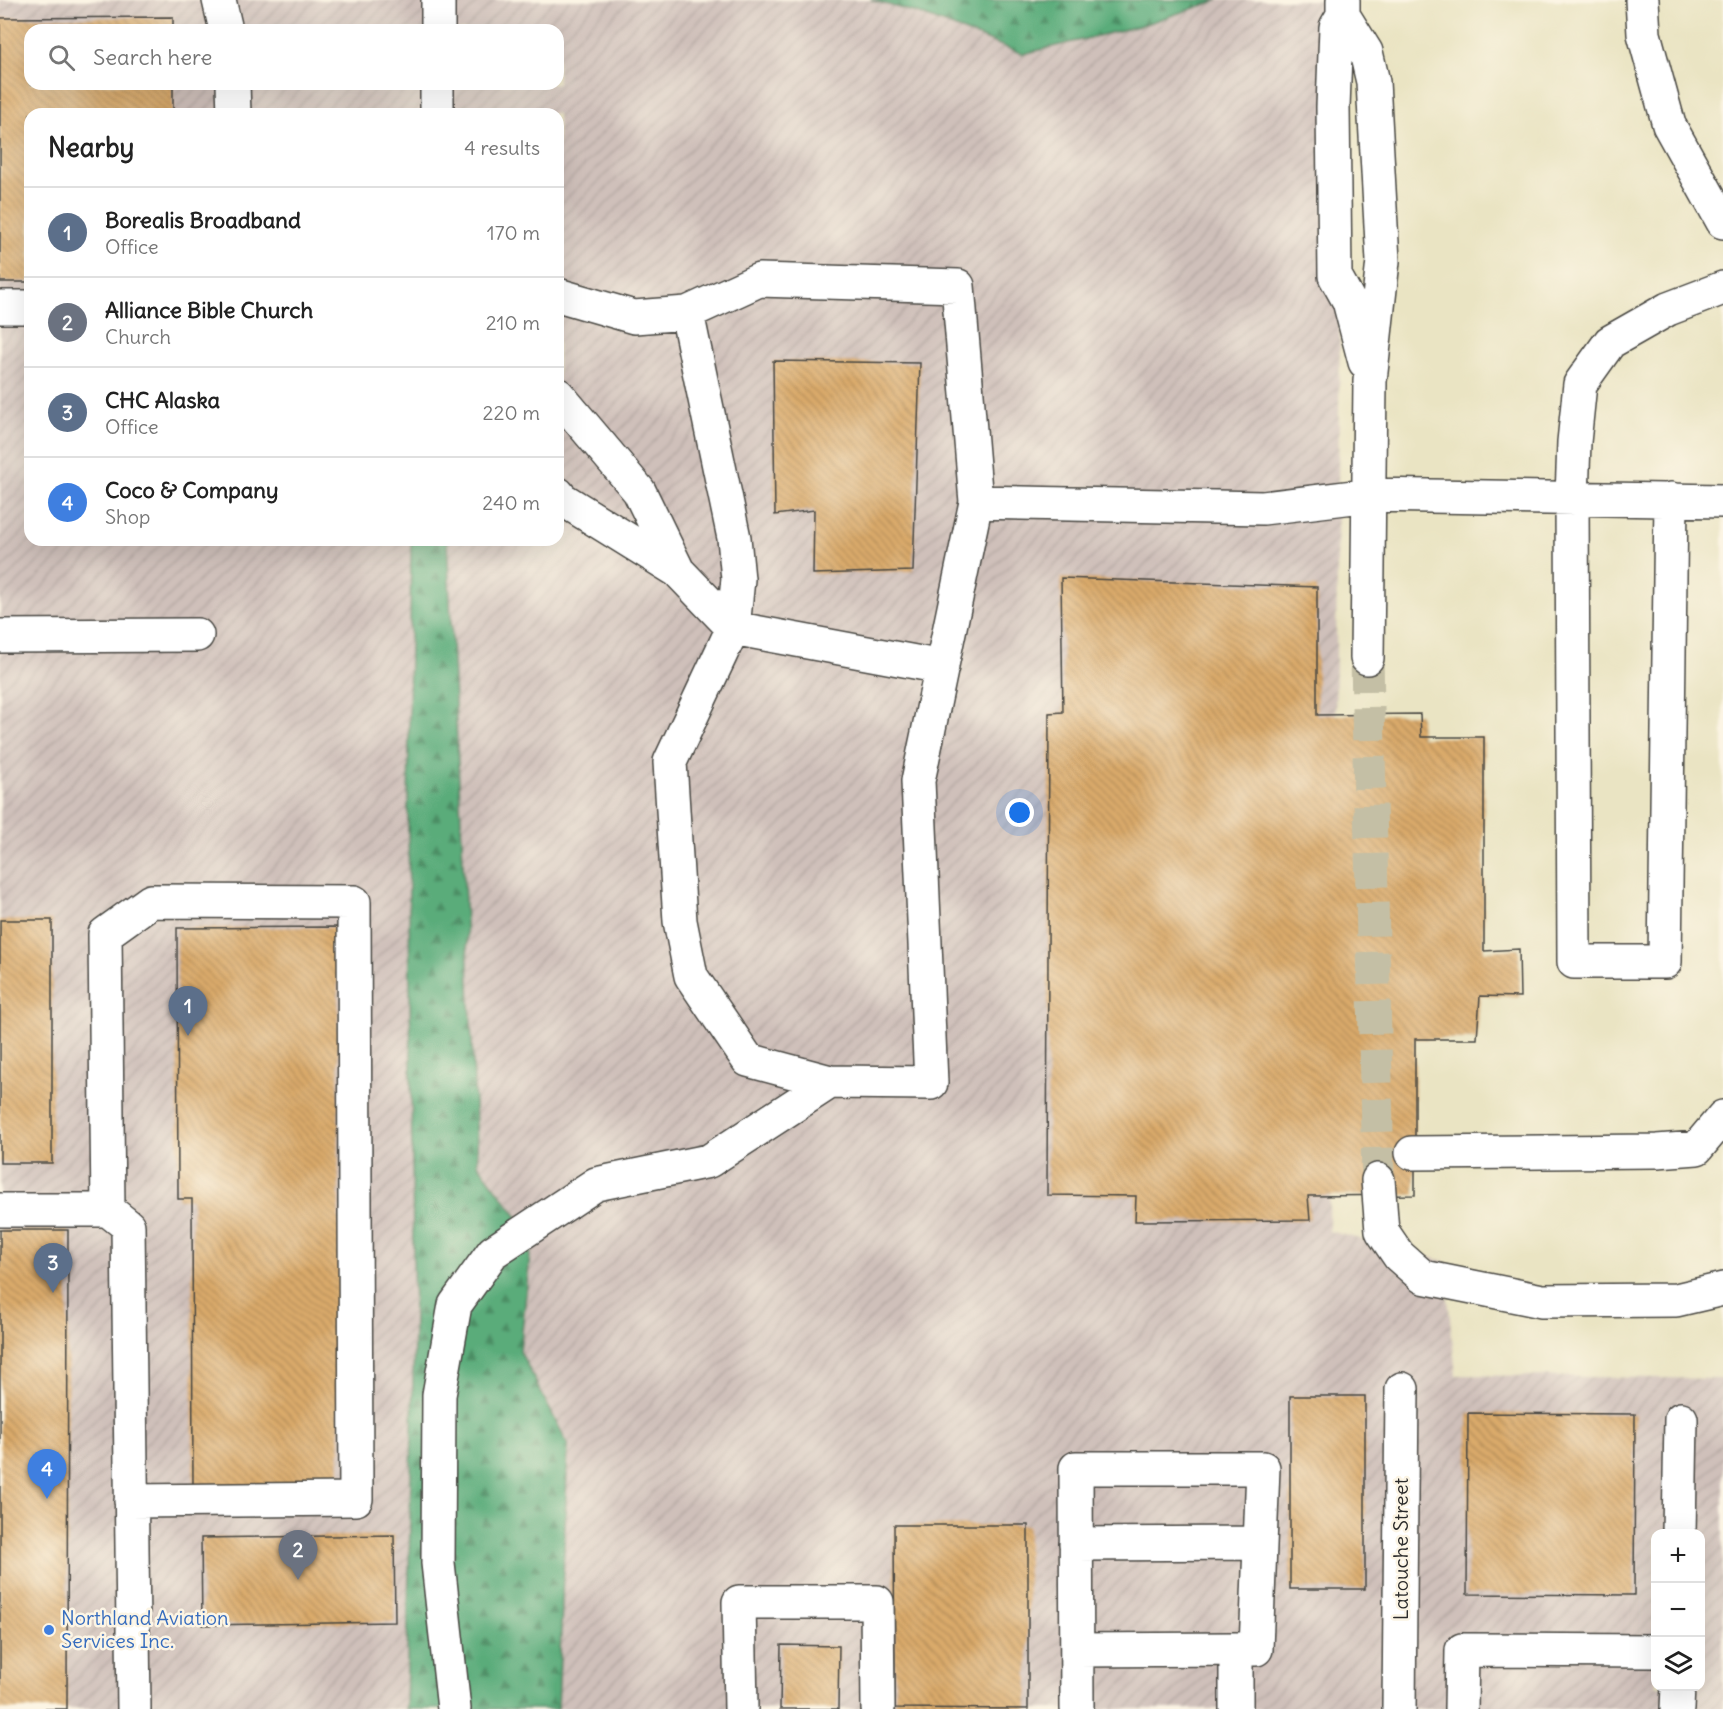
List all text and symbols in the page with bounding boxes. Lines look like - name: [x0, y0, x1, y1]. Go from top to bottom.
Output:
- search box: [24, 24, 564, 90]
- icon: search: [45, 41, 78, 74]
- text: Search here: [93, 43, 212, 71]
- text: Nearby: [48, 131, 134, 164]
- text: 4 results: [464, 135, 540, 160]
- text: Borealis Broadband: [105, 206, 301, 234]
- text: 1: [64, 220, 71, 245]
- text: 170 m: [487, 220, 540, 245]
- text: Office: [105, 234, 159, 259]
- text: Alliance Bible Church: [105, 296, 313, 324]
- text: 2: [62, 310, 73, 335]
- text: 210 m: [486, 310, 540, 335]
- text: Church: [105, 324, 171, 349]
- text: CHC Alaska: [105, 386, 220, 414]
- text: 3: [62, 400, 73, 425]
- text: 220 m: [483, 400, 540, 425]
- text: Office: [105, 414, 159, 439]
- text: Coco & Company: [105, 476, 278, 504]
- text: 4: [62, 490, 73, 515]
- text: 240 m: [482, 490, 540, 515]
- text: Shop: [105, 504, 150, 529]
- your location: [1005, 798, 1034, 827]
- pin: 1: [168, 986, 207, 1036]
- pin: 3: [34, 1244, 72, 1293]
- pin: 4: [28, 1450, 66, 1499]
- street label: Latouche Street: [1388, 1478, 1413, 1620]
- map controls: [1651, 1529, 1705, 1691]
- button: +: [1651, 1529, 1705, 1583]
- pin: 2: [278, 1530, 318, 1580]
- button: −: [1651, 1583, 1705, 1637]
- place label: Northland Aviation Services Inc.: [61, 1605, 229, 1653]
- marker: Northland Aviation Services Inc.: [42, 1623, 56, 1637]
- button: layers: [1651, 1637, 1705, 1691]

